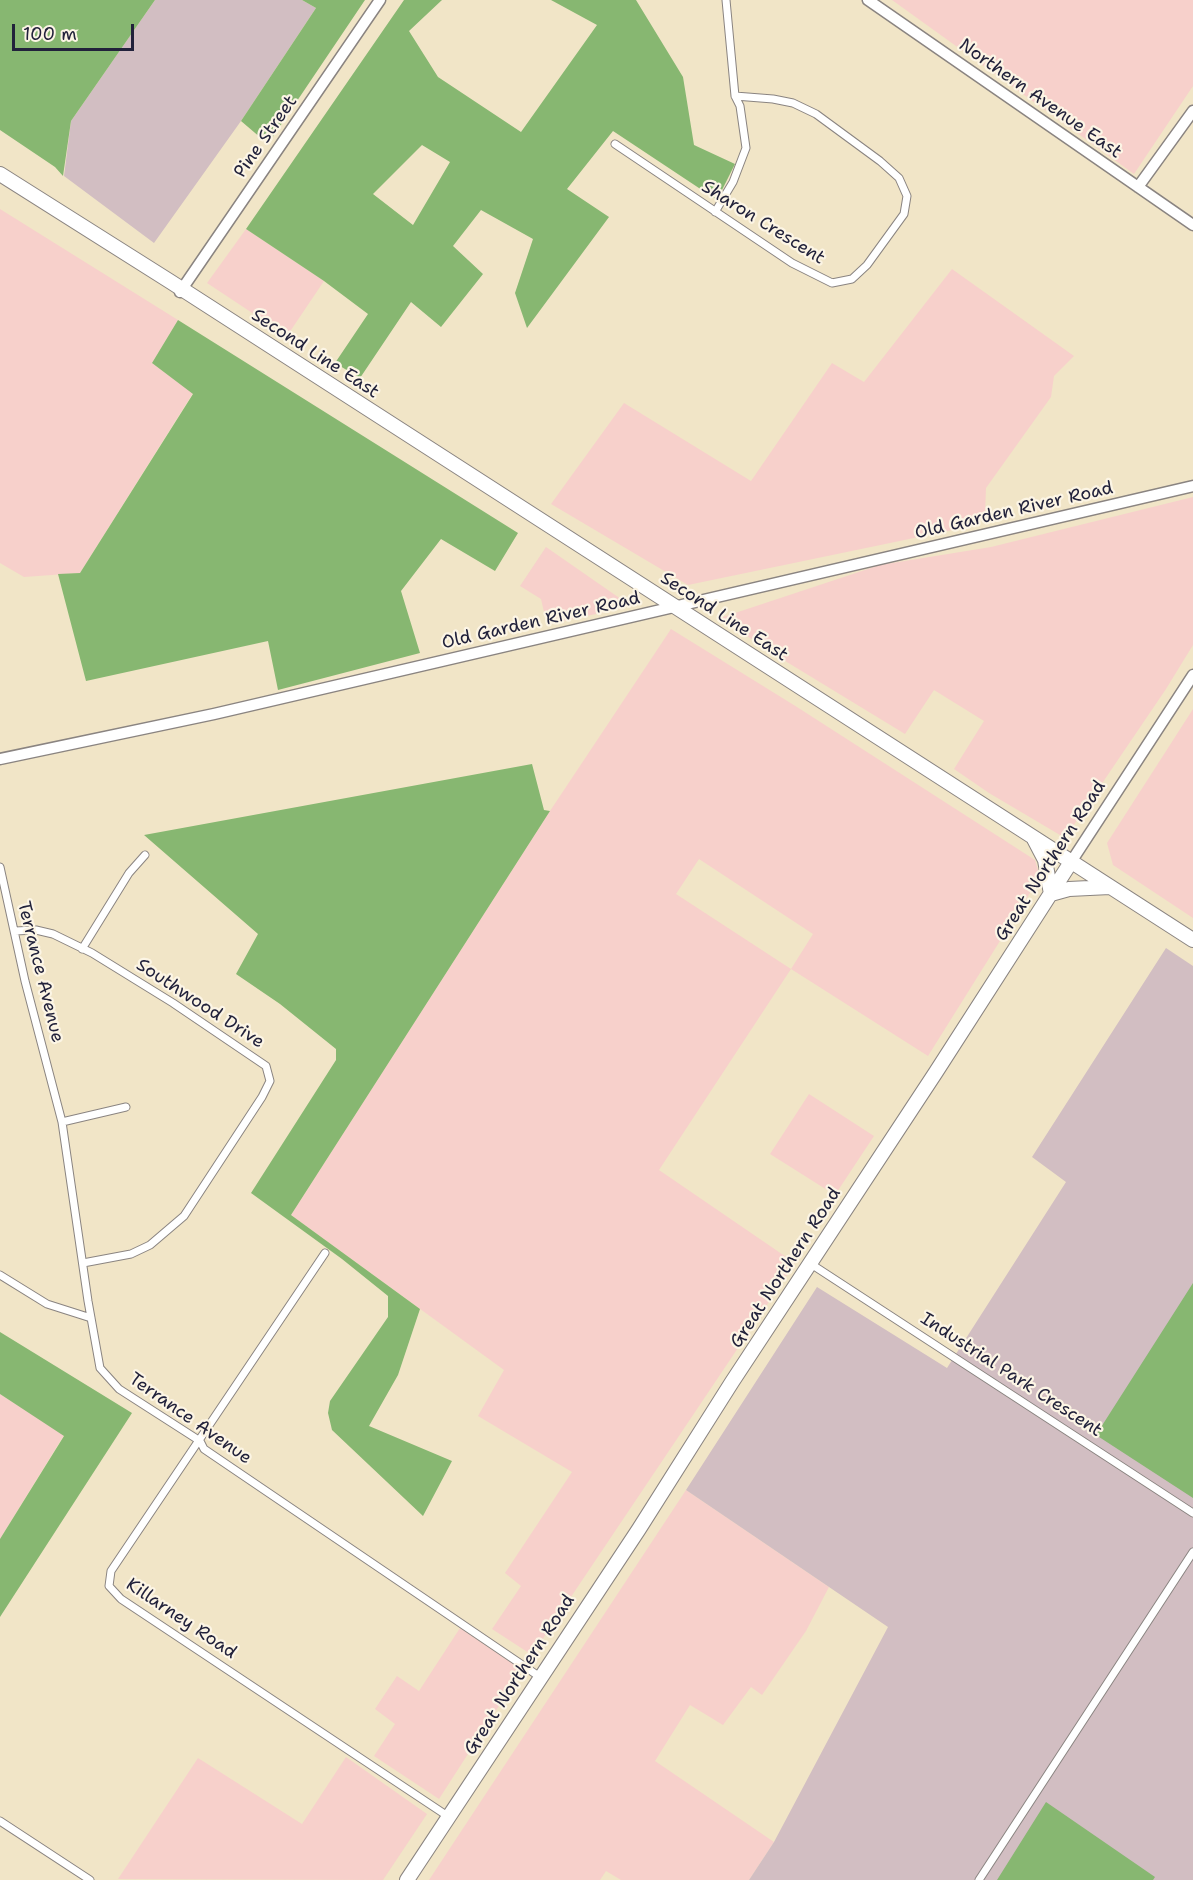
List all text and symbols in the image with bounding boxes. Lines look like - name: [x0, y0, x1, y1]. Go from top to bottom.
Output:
- scale bar: [15, 12, 136, 50]
- text: 100 m: [23, 22, 77, 46]
- street label: Northern Avenue East: [954, 35, 1126, 163]
- street label: Pine Street: [230, 92, 302, 182]
- street label: Sharon Crescent: [697, 176, 829, 270]
- street label: Second Line East: [247, 305, 383, 403]
- street label: Old Garden River Road: [913, 478, 1115, 544]
- street label: Second Line East: [656, 568, 792, 666]
- street label: Old Garden River Road: [440, 588, 642, 654]
- street label: Great Northern Road: [991, 777, 1111, 945]
- street label: Terrance Avenue: [12, 899, 68, 1045]
- street label: Southwood Drive: [132, 955, 268, 1053]
- street label: Great Northern Road: [726, 1184, 846, 1352]
- street label: Industrial Park Crescent: [916, 1308, 1106, 1442]
- street label: Terrance Avenue: [125, 1369, 255, 1469]
- street label: Killarney Road: [122, 1574, 240, 1664]
- street label: Great Northern Road: [460, 1591, 580, 1759]

